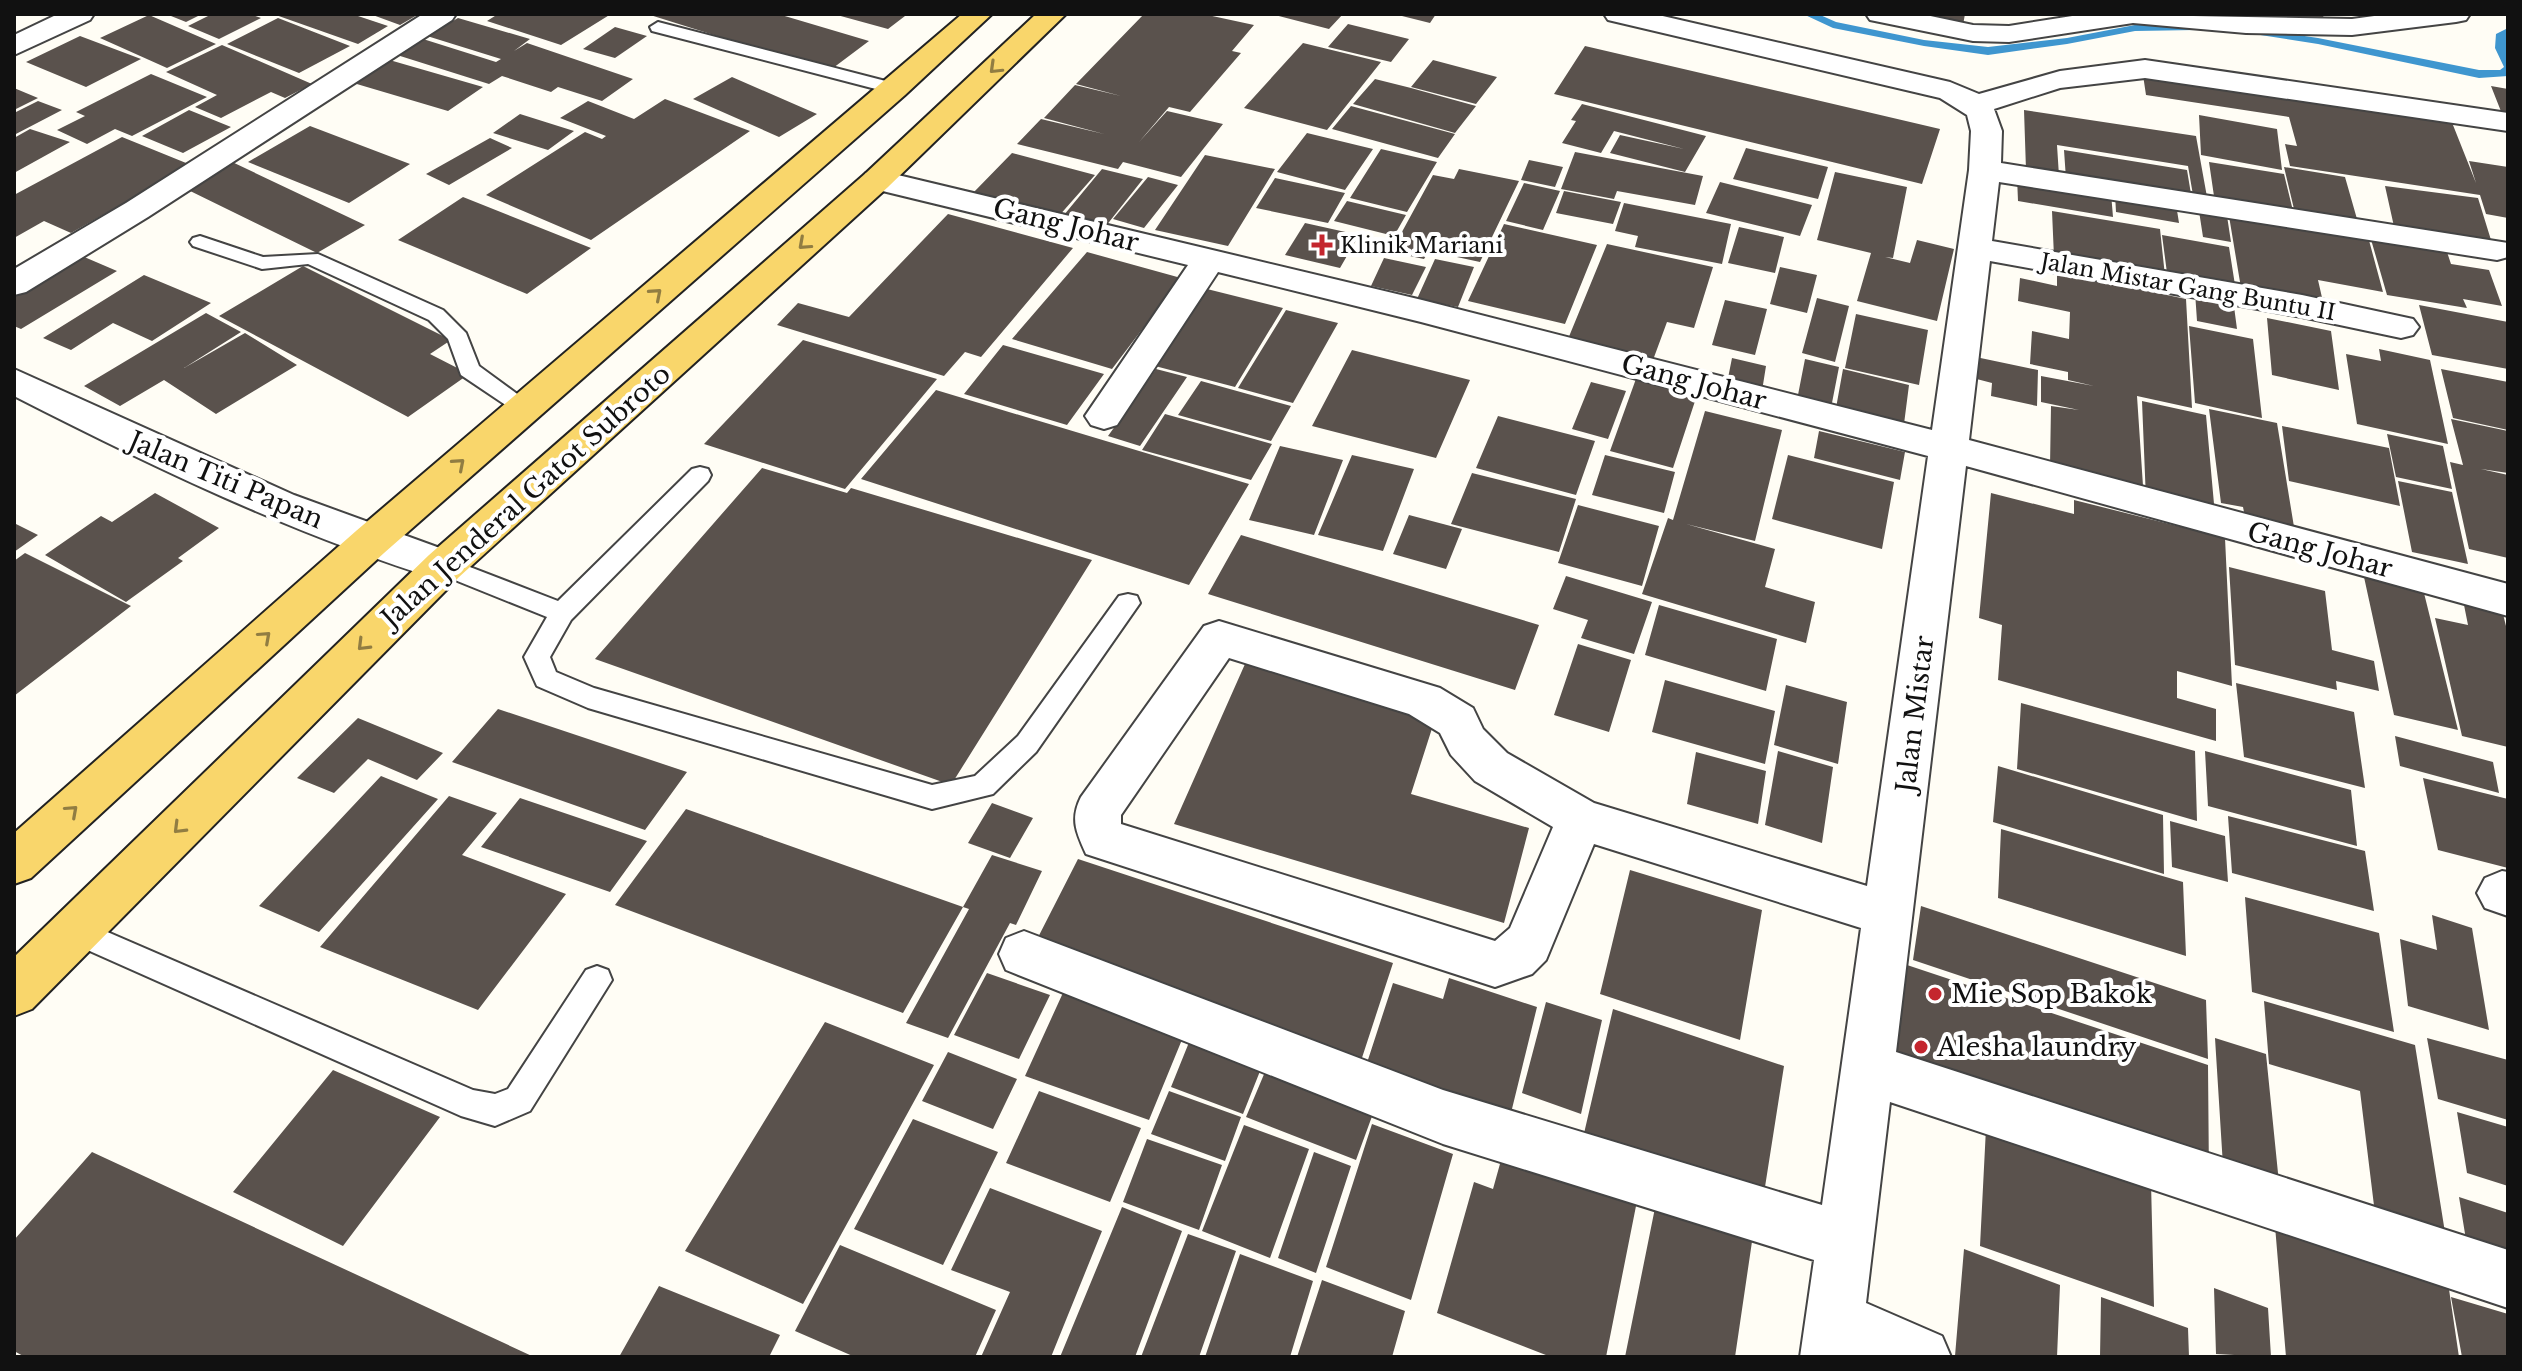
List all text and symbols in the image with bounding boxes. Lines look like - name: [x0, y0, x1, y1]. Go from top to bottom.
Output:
- one-way arrow: [990, 58, 1004, 73]
- street label: Gang Johar: [990, 191, 1143, 259]
- place label: Klinik Mariani: [1340, 232, 1504, 259]
- marker: Klinik Mariani: [1311, 234, 1333, 256]
- one-way arrow: [799, 235, 814, 249]
- street label: Jalan Mistar Gang Buntu II: [2035, 247, 2338, 326]
- one-way arrow: [647, 289, 662, 304]
- street label: Gang Johar: [1618, 347, 1771, 417]
- street label: Jalan Jenderal Gatot Subroto: [373, 358, 677, 636]
- street label: Jalan Titi Papan: [121, 423, 328, 535]
- one-way arrow: [450, 459, 465, 474]
- street label: Gang Johar: [2244, 515, 2397, 585]
- one-way arrow: [255, 632, 270, 646]
- street label: Jalan Mistar: [1889, 633, 1941, 797]
- one-way arrow: [358, 636, 372, 650]
- one-way arrow: [62, 806, 77, 821]
- one-way arrow: [174, 819, 188, 833]
- place label: Mie Sop Bakok: [1951, 978, 2152, 1010]
- marker: Mie Sop Bakok: [1926, 985, 1944, 1003]
- place label: Alesha laundry: [1936, 1031, 2137, 1063]
- marker: Alesha laundry: [1912, 1038, 1930, 1056]

